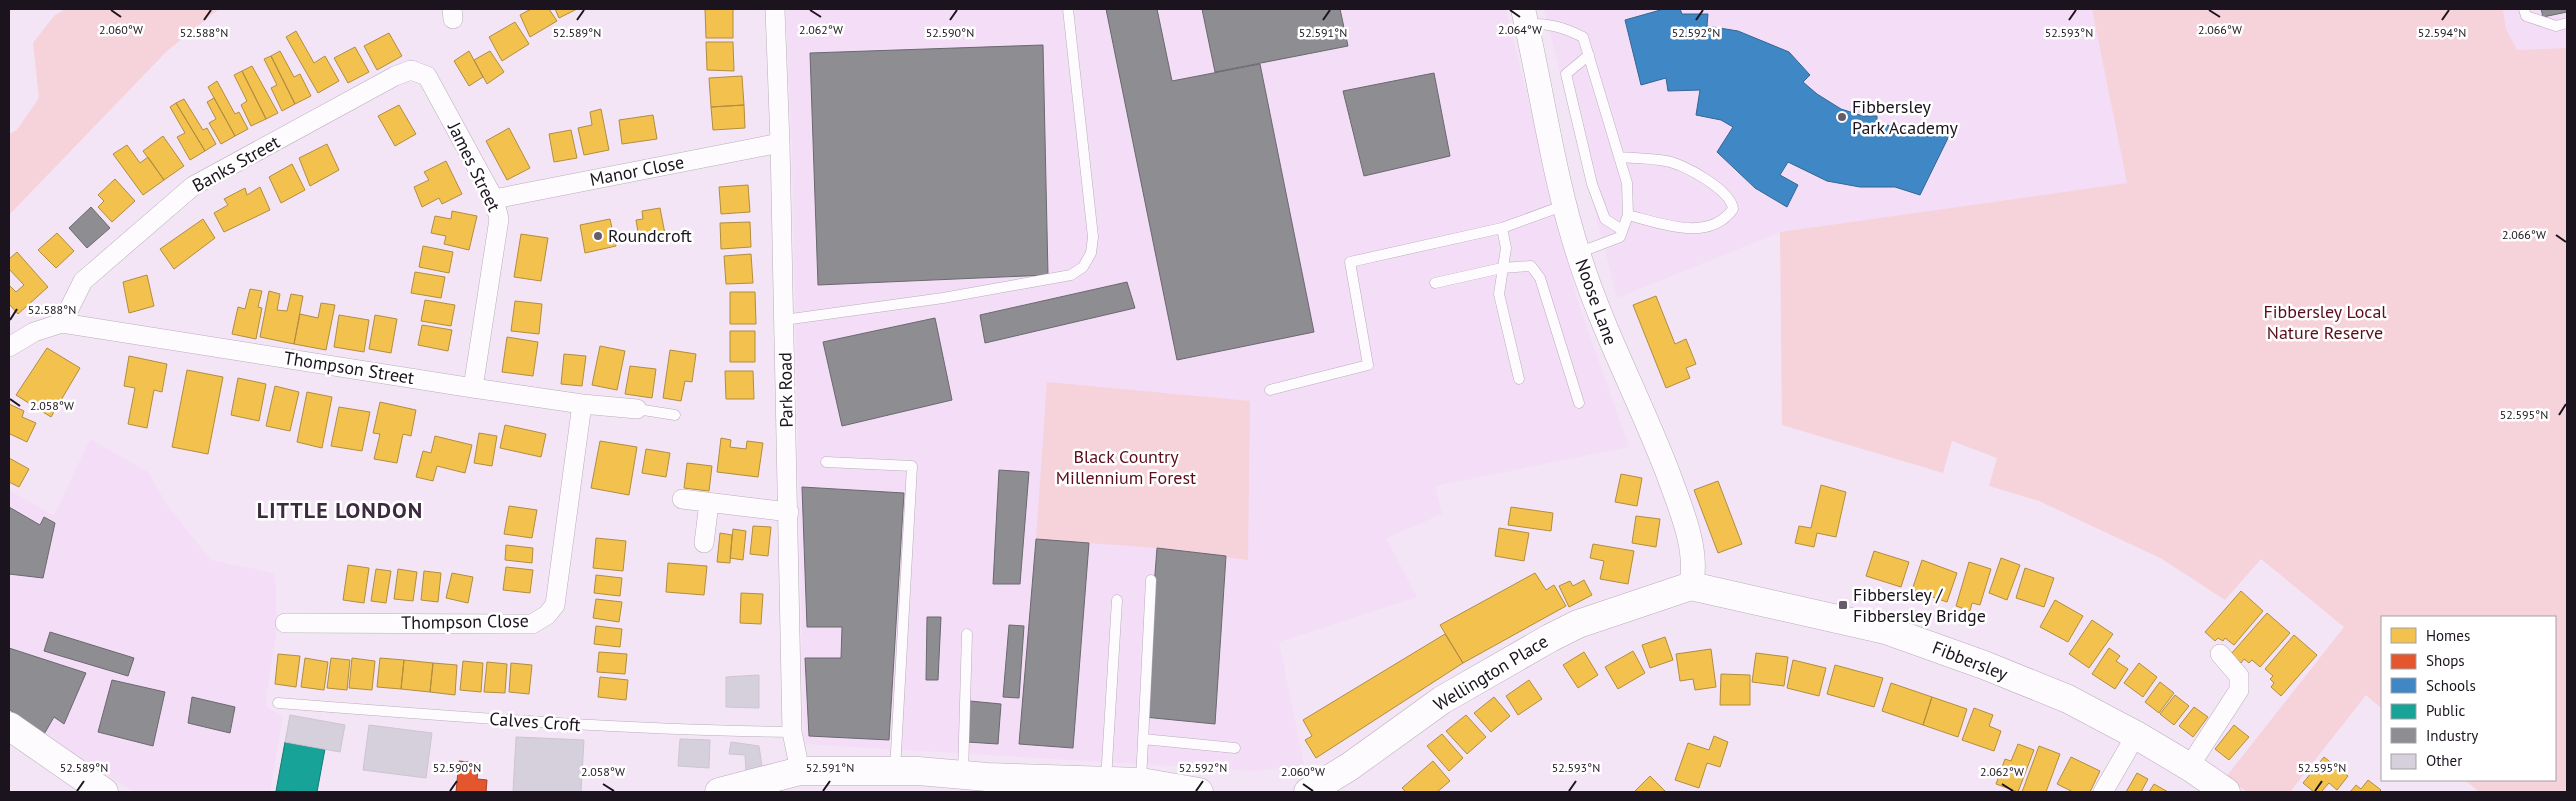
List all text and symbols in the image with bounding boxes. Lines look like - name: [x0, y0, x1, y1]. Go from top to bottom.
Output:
- text: 2.060°W: [99, 22, 143, 37]
- text: 2.062°W: [799, 22, 843, 37]
- text: 2.064°W: [1498, 22, 1542, 37]
- text: 2.066°W: [2198, 22, 2242, 37]
- text: 52.588°N: [180, 25, 228, 40]
- text: 52.589°N: [553, 25, 601, 40]
- text: 52.590°N: [926, 25, 974, 40]
- text: 52.591°N: [1299, 25, 1347, 40]
- text: 52.592°N: [1672, 25, 1720, 40]
- text: 52.593°N: [2045, 25, 2093, 40]
- text: 52.594°N: [2418, 25, 2466, 40]
- place label: Fibbersley Park Academy: [1852, 95, 1959, 139]
- marker: Fibbersley Park Academy: [1836, 111, 1848, 123]
- street label: James Street: [443, 118, 506, 215]
- street label: Banks Street: [188, 130, 283, 197]
- street label: Manor Close: [588, 150, 686, 191]
- place label: Roundcroft: [608, 224, 692, 247]
- text: 2.066°W: [2502, 227, 2546, 242]
- marker: Roundcroft: [592, 230, 604, 242]
- street label: Noose Lane: [1570, 256, 1623, 348]
- park label: Fibbersley Local Nature Reserve: [2263, 300, 2387, 344]
- text: 52.588°N: [28, 302, 76, 317]
- street label: Thompson Street: [282, 346, 416, 389]
- street label: Park Road: [773, 352, 798, 428]
- text: 2.058°W: [30, 398, 74, 413]
- text: 52.595°N: [2500, 407, 2548, 422]
- park label: Black Country Millennium Forest: [1056, 445, 1196, 489]
- district label: LITTLE LONDON: [257, 496, 423, 524]
- place label: Fibbersley / Fibbersley Bridge: [1853, 583, 1986, 627]
- marker: Fibbersley / Fibbersley Bridge: [1837, 599, 1849, 611]
- street label: Thompson Close: [401, 609, 529, 634]
- legend: [2381, 616, 2556, 781]
- text: Homes: [2426, 626, 2470, 645]
- street label: Wellington Place: [1429, 629, 1552, 716]
- street label: Fibbersley: [1929, 636, 2012, 686]
- text: Shops: [2426, 651, 2465, 670]
- text: Schools: [2426, 676, 2476, 695]
- text: Public: [2426, 701, 2465, 720]
- street label: Calves Croft: [489, 707, 581, 736]
- text: Industry: [2426, 726, 2478, 745]
- text: Other: [2426, 751, 2462, 770]
- text: 52.589°N: [60, 760, 108, 775]
- text: 52.590°N: [433, 760, 481, 775]
- text: 52.591°N: [806, 760, 854, 775]
- text: 52.592°N: [1179, 760, 1227, 775]
- text: 52.593°N: [1552, 760, 1600, 775]
- text: 52.595°N: [2298, 760, 2346, 775]
- text: 2.058°W: [581, 764, 625, 779]
- text: 2.060°W: [1281, 764, 1325, 779]
- text: 2.062°W: [1980, 764, 2024, 779]

